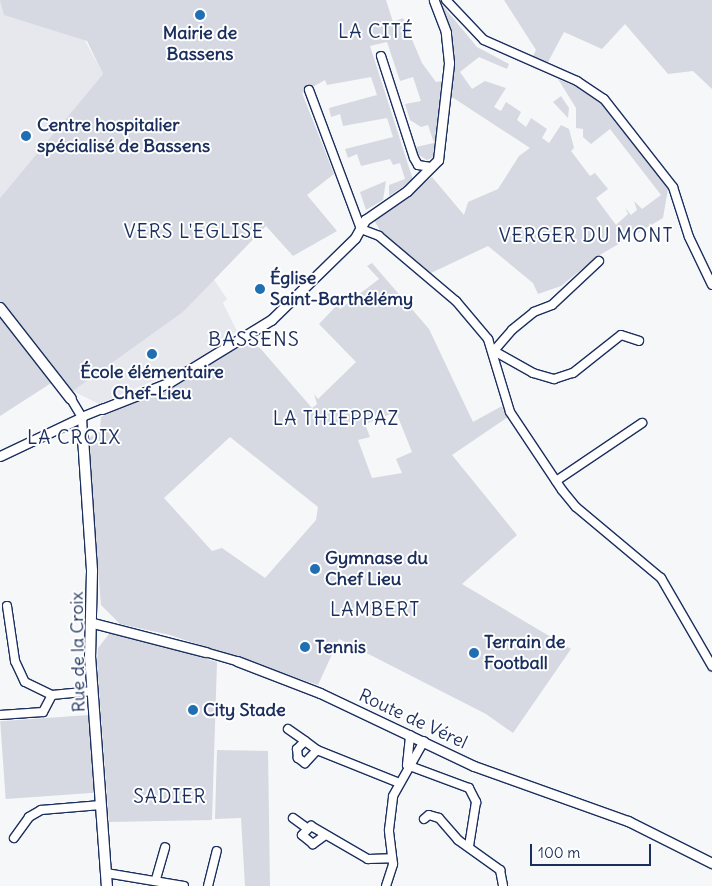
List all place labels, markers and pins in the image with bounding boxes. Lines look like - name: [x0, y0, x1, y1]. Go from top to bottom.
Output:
- marker: Mairie de Bassens: [194, 9, 206, 21]
- place label: Mairie de Bassens: [163, 23, 237, 66]
- place label: Centre hospitalier spécialisé de Bassens: [37, 115, 210, 158]
- marker: Centre hospitalier spécialisé de Bassens: [19, 129, 33, 143]
- place label: Église Saint-Barthélémy: [270, 268, 413, 310]
- marker: Église Saint-Barthélémy: [254, 283, 266, 295]
- marker: École élémentaire Chef-Lieu: [146, 348, 158, 360]
- place label: École élémentaire Chef-Lieu: [80, 362, 224, 404]
- place label: Gymnase du Chef Lieu: [325, 548, 428, 590]
- marker: Gymnase du Chef Lieu: [309, 563, 321, 575]
- place label: Terrain de Football: [484, 632, 566, 674]
- place label: Tennis: [315, 636, 366, 658]
- marker: Tennis: [299, 641, 311, 653]
- marker: Terrain de Football: [468, 647, 480, 659]
- place label: City Stade: [203, 699, 286, 721]
- marker: City Stade: [187, 704, 199, 716]

